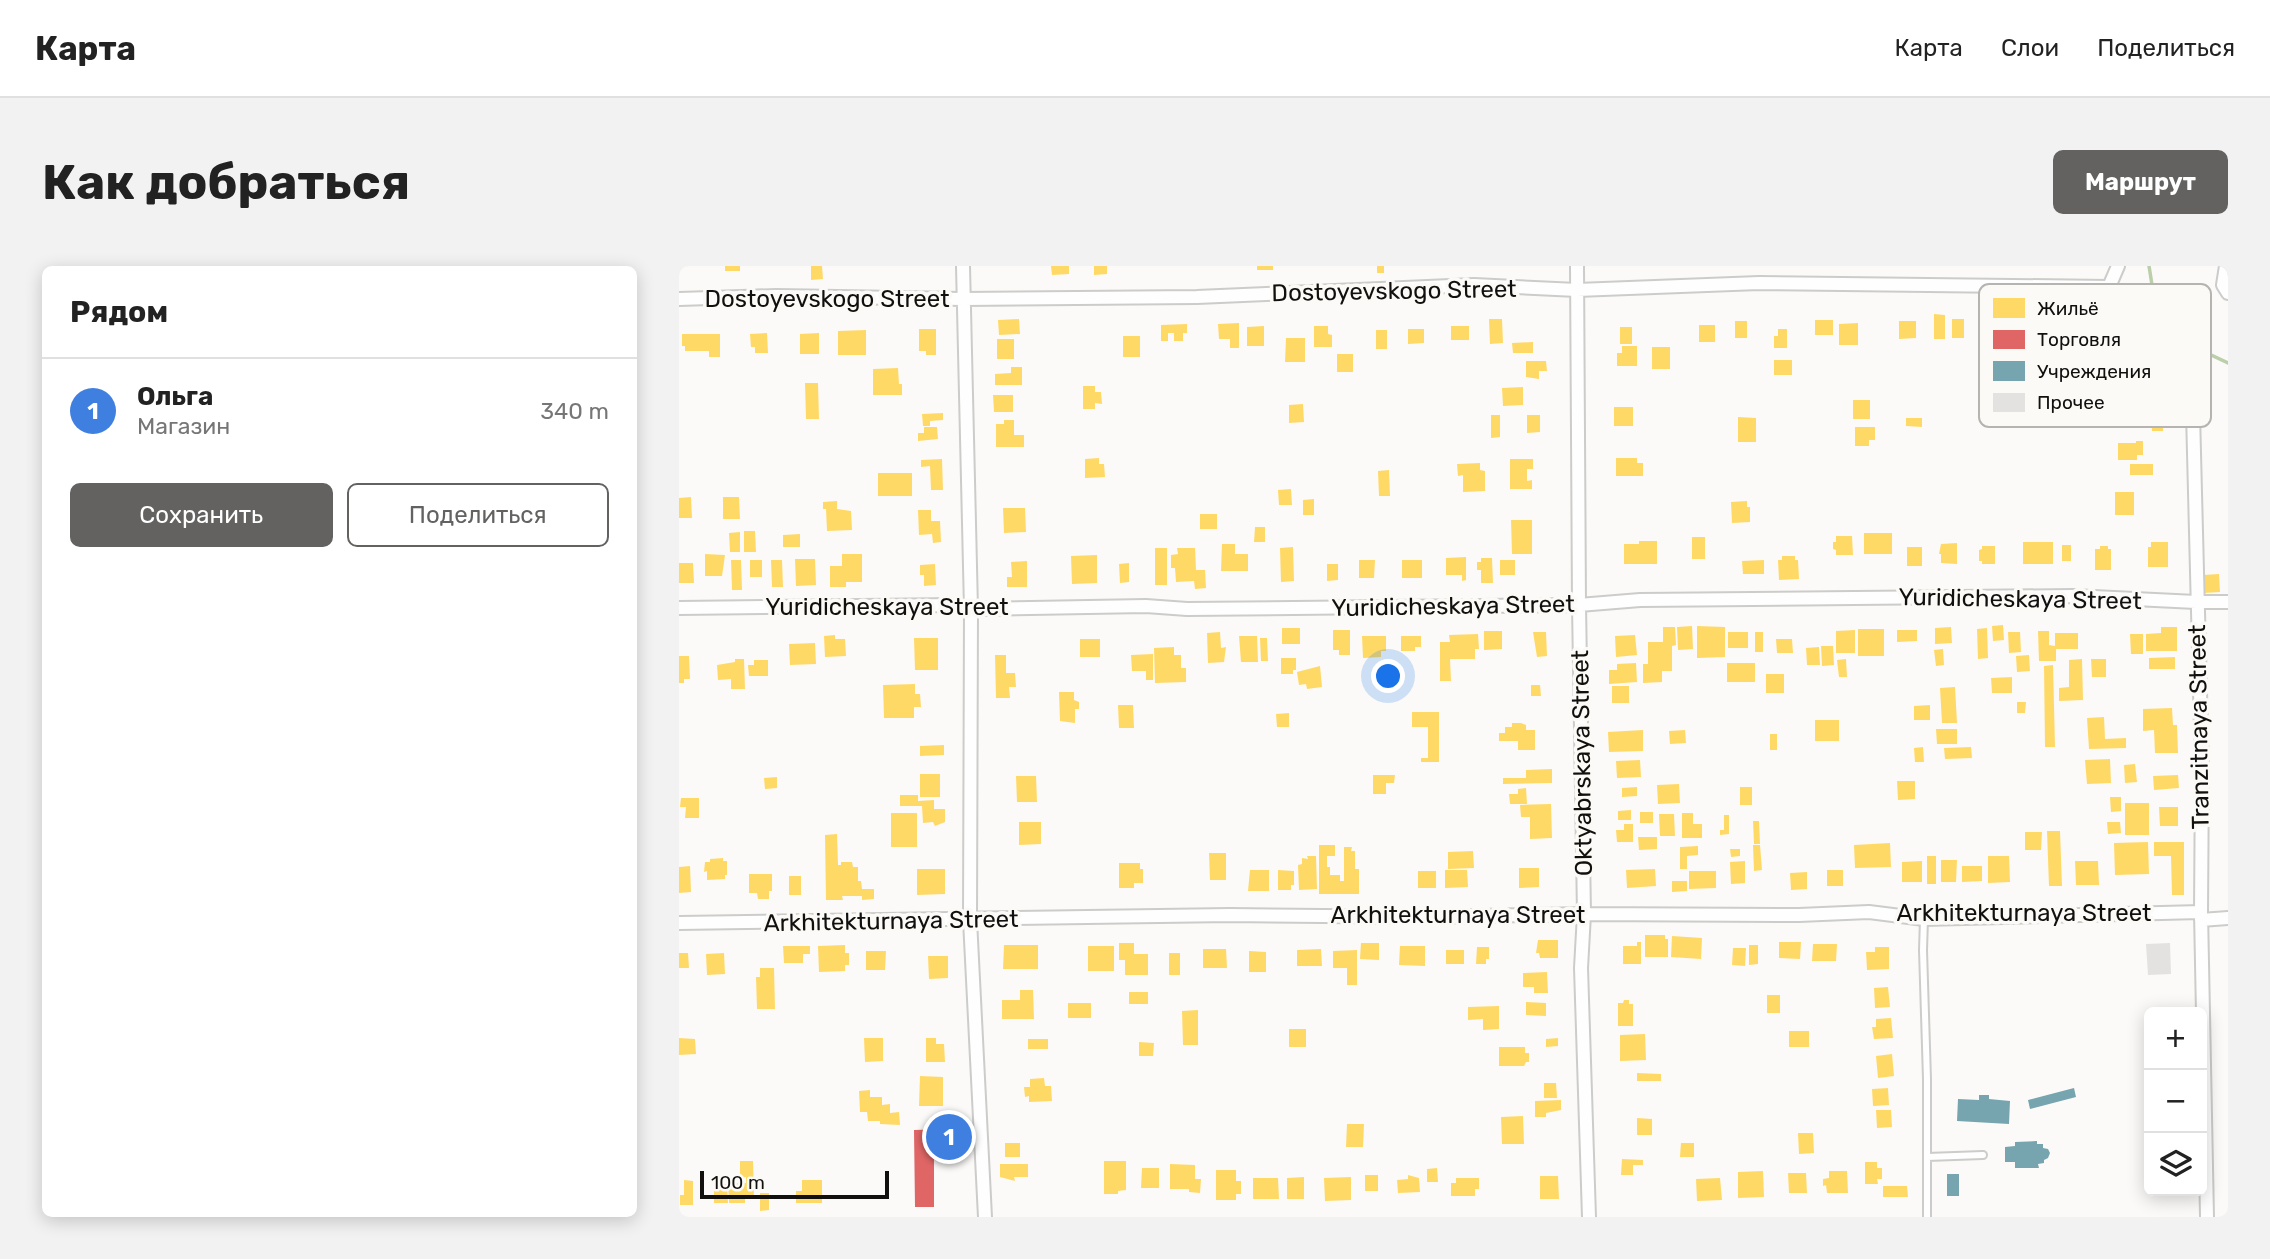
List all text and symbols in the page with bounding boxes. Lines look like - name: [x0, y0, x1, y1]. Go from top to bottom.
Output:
- text: Карта: [35, 29, 136, 68]
- text: Карта: [1894, 34, 1963, 62]
- text: Слои: [2001, 34, 2059, 62]
- text: Поделиться: [2097, 34, 2235, 62]
- button: Маршрут: [2053, 150, 2228, 214]
- text: Как добраться: [42, 153, 410, 211]
- street label: Dostoyevskogo Street: [1271, 275, 1517, 307]
- legend: [1979, 284, 2211, 427]
- street label: Dostoyevskogo Street: [704, 285, 950, 313]
- text: Рядом: [70, 294, 168, 330]
- text: Жильё: [2037, 297, 2099, 320]
- text: Торговля: [2037, 328, 2121, 351]
- text: Учреждения: [2037, 360, 2151, 383]
- text: Ольга: [137, 381, 213, 412]
- text: Прочее: [2037, 391, 2105, 414]
- text: 1: [87, 397, 99, 425]
- text: 340 m: [540, 397, 609, 425]
- text: Магазин: [137, 412, 230, 440]
- button: Сохранить: [70, 483, 333, 547]
- button: Поделиться: [347, 483, 609, 547]
- street label: Yuridicheskaya Street: [1898, 583, 2142, 615]
- street label: Yuridicheskaya Street: [1331, 590, 1575, 622]
- street label: Yuridicheskaya Street: [765, 593, 1009, 621]
- street label: Tranzitnaya Street: [2183, 624, 2215, 830]
- street label: Oktyabrskaya Street: [1566, 650, 1598, 876]
- your location: [1371, 659, 1405, 693]
- street label: Arkhitekturnaya Street: [1897, 899, 2151, 927]
- street label: Arkhitekturnaya Street: [1331, 901, 1585, 929]
- street label: Arkhitekturnaya Street: [763, 905, 1019, 937]
- map controls: [2144, 1007, 2207, 1196]
- button: +: [2144, 1007, 2207, 1070]
- button: −: [2144, 1070, 2207, 1133]
- pin: 1: [926, 1111, 972, 1163]
- button: layers: [2144, 1133, 2207, 1196]
- scale bar: [700, 1168, 889, 1200]
- text: 100 m: [711, 1171, 765, 1194]

